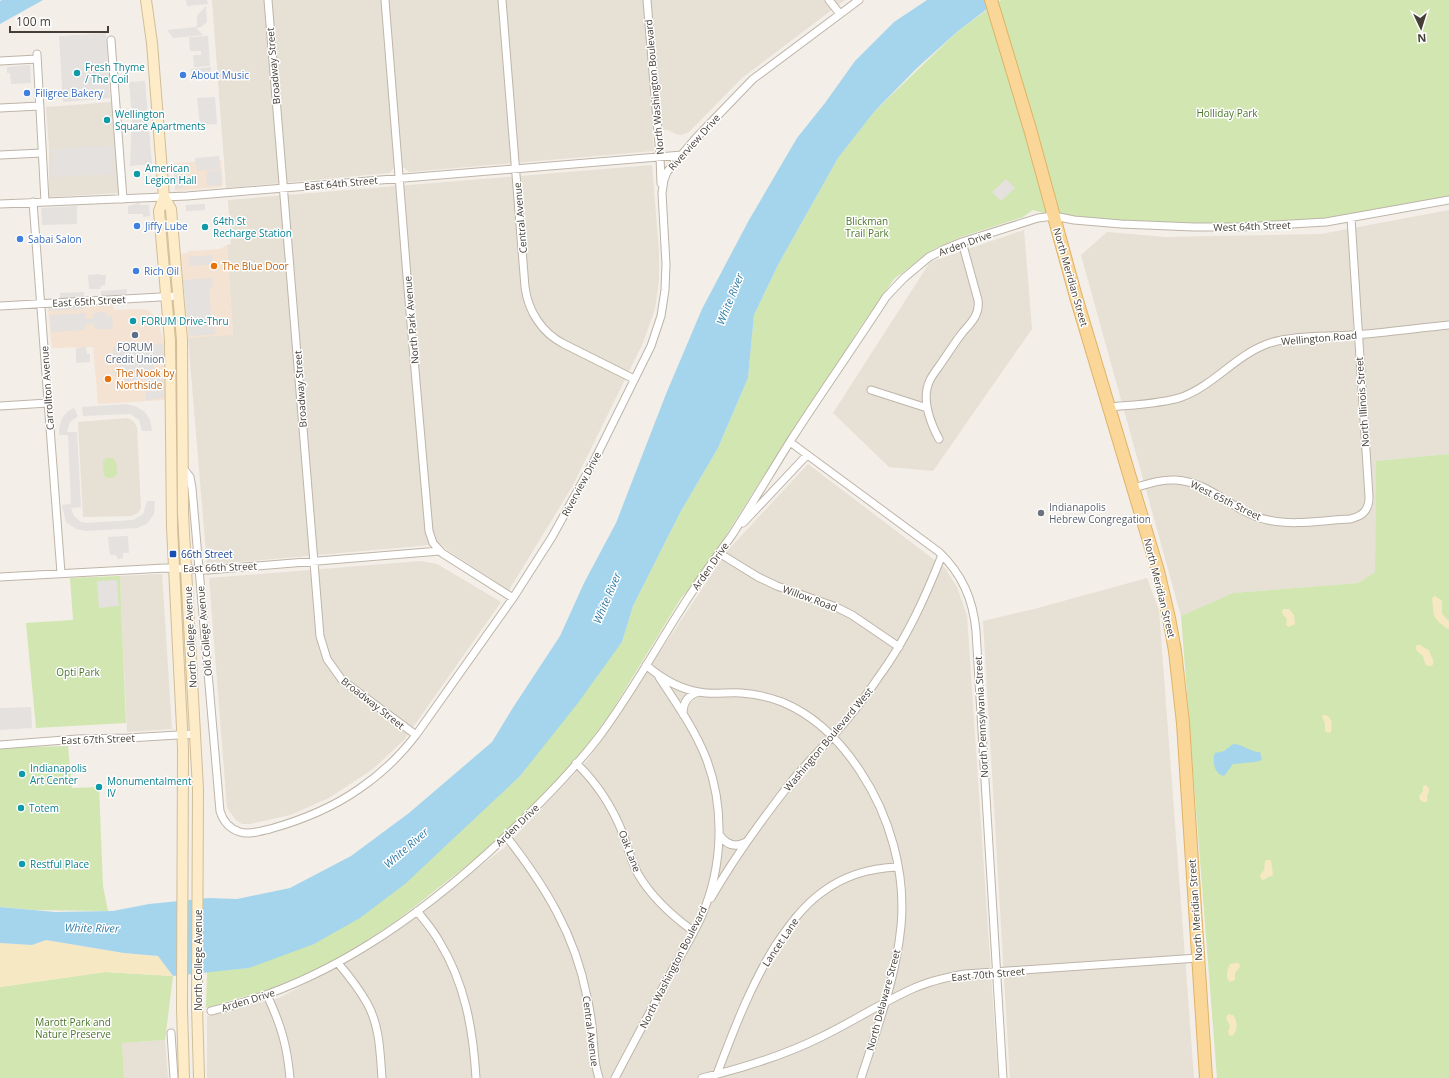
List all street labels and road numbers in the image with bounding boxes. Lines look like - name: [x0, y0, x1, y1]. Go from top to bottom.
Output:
- street label: North Washington Boulevard: [641, 19, 667, 155]
- street label: Broadway Street: [263, 27, 283, 105]
- street label: Riverview Drive: [665, 111, 723, 173]
- street label: East 64th Street: [304, 173, 379, 193]
- street label: Central Avenue: [510, 182, 530, 254]
- street label: West 64th Street: [1213, 218, 1291, 234]
- street label: North Meridian Street: [1050, 226, 1092, 328]
- street label: Arden Drive: [937, 227, 994, 259]
- street label: North Park Avenue: [400, 275, 422, 365]
- street label: East 65th Street: [52, 292, 127, 310]
- street label: Wellington Road: [1280, 328, 1358, 348]
- street label: Carrollton Avenue: [37, 345, 57, 430]
- street label: Broadway Street: [290, 350, 310, 428]
- street label: North Illinois Street: [1352, 356, 1372, 448]
- street label: Riverview Drive: [558, 449, 604, 519]
- street label: West 65th Street: [1188, 477, 1264, 523]
- street label: North Meridian Street: [1141, 537, 1179, 640]
- street label: Arden Drive: [688, 539, 732, 593]
- street label: East 66th Street: [183, 559, 258, 575]
- street label: Willow Road: [781, 582, 839, 614]
- street label: Old College Avenue: [193, 585, 215, 677]
- street label: North College Avenue: [180, 586, 200, 688]
- street label: North Pennsylvania Street: [971, 656, 991, 778]
- street label: Broadway Street: [338, 674, 408, 733]
- street label: Washington Boulevard West: [780, 684, 876, 794]
- street label: East 67th Street: [61, 731, 136, 747]
- street label: Arden Drive: [492, 800, 542, 849]
- street label: Oak Lane: [616, 828, 645, 874]
- street label: North Meridian Street: [1184, 858, 1206, 961]
- street label: North Washington Boulevard: [636, 903, 710, 1031]
- street label: North College Avenue: [191, 909, 205, 1011]
- street label: Lancet Lane: [759, 915, 802, 969]
- street label: North Delaware Street: [863, 947, 903, 1052]
- street label: East 70th Street: [951, 964, 1026, 984]
- street label: Arden Drive: [219, 985, 277, 1015]
- street label: Central Avenue: [580, 995, 602, 1068]

